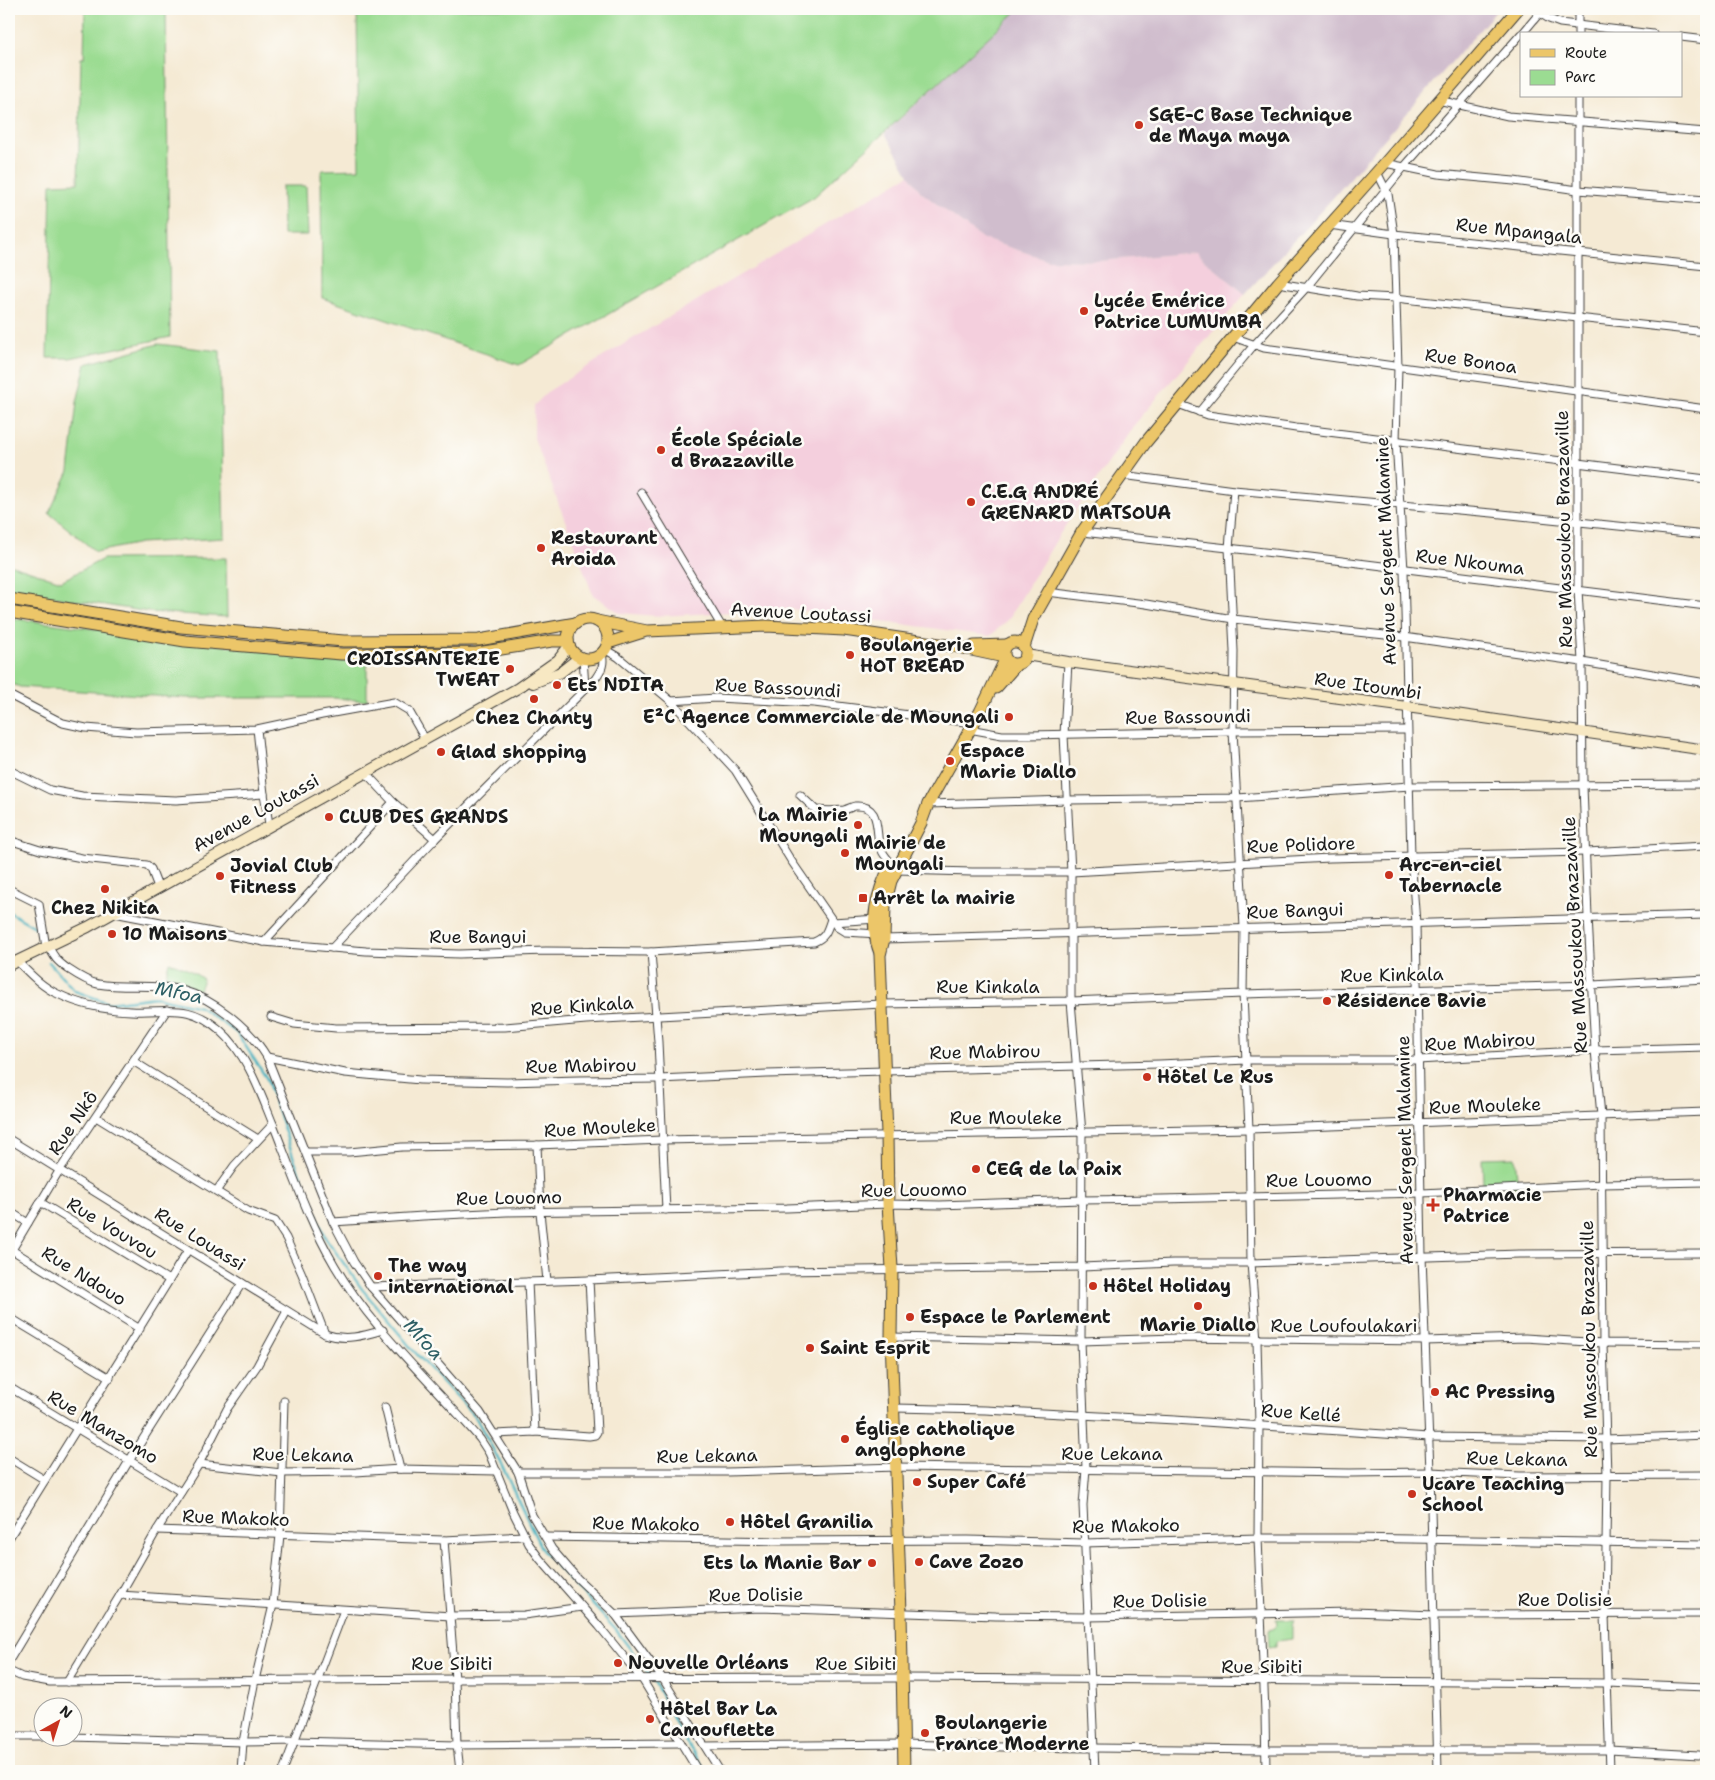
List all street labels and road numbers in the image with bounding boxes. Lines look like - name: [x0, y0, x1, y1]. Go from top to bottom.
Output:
- street label: Rue Mpangala: [1455, 212, 1583, 250]
- street label: Rue Bonoa: [1423, 343, 1519, 379]
- street label: Rue Massoukou Brazzaville: [1550, 410, 1578, 648]
- street label: Avenue Sergent Malamine: [1370, 436, 1402, 666]
- street label: Rue Nkouma: [1414, 543, 1526, 581]
- street label: Avenue Loutassi: [730, 597, 872, 629]
- street label: Rue Itoumbi: [1313, 667, 1423, 705]
- street label: Rue Bassoundi: [714, 673, 842, 703]
- street label: Rue Bassoundi: [1125, 704, 1251, 730]
- street label: Avenue Loutassi: [189, 768, 323, 858]
- street label: Rue Massoukou Brazzaville: [1557, 816, 1593, 1054]
- street label: Rue Polidore: [1246, 831, 1356, 859]
- street label: Rue Bangui: [1246, 897, 1344, 925]
- street label: Rue Bangui: [429, 925, 527, 949]
- street label: Rue Kinkala: [1340, 962, 1444, 988]
- street label: Rue Kinkala: [936, 975, 1040, 999]
- street label: Rue Kinkala: [530, 990, 634, 1022]
- street label: Rue Mabirou: [1424, 1027, 1536, 1057]
- street label: Avenue Sergent Malamine: [1391, 1035, 1419, 1265]
- street label: Rue Mabirou: [929, 1039, 1041, 1065]
- street label: Rue Mabirou: [525, 1053, 637, 1079]
- street label: Rue Nkô: [43, 1086, 103, 1160]
- street label: Rue Mouleke: [1428, 1092, 1542, 1120]
- street label: Rue Mouleke: [950, 1106, 1062, 1130]
- street label: Rue Mouleke: [543, 1113, 657, 1143]
- street label: Rue Louomo: [1266, 1167, 1372, 1193]
- street label: Rue Louomo: [861, 1177, 967, 1203]
- street label: Rue Louomo: [456, 1185, 562, 1211]
- street label: Rue Vouvou: [62, 1192, 162, 1264]
- street label: Rue Louassi: [150, 1202, 250, 1276]
- street label: Rue Massoukou Brazzaville: [1575, 1220, 1603, 1458]
- street label: Rue Ndouo: [37, 1241, 131, 1311]
- street label: Rue Loufoulakari: [1270, 1314, 1418, 1338]
- street label: Rue Manzomo: [43, 1384, 163, 1470]
- street label: Rue Kellé: [1260, 1398, 1342, 1428]
- street label: Rue Lekana: [252, 1442, 354, 1468]
- street label: Rue Lekana: [1061, 1442, 1163, 1466]
- street label: Rue Lekana: [656, 1443, 758, 1469]
- street label: Rue Lekana: [1466, 1446, 1568, 1472]
- street label: Rue Makoko: [182, 1504, 290, 1532]
- street label: Rue Makoko: [592, 1511, 700, 1537]
- street label: Rue Makoko: [1072, 1513, 1180, 1539]
- street label: Rue Dolisie: [708, 1582, 804, 1608]
- street label: Rue Dolisie: [1112, 1588, 1208, 1614]
- street label: Rue Dolisie: [1518, 1588, 1612, 1612]
- street label: Rue Sibiti: [411, 1652, 493, 1676]
- street label: Rue Sibiti: [815, 1652, 897, 1676]
- street label: Rue Sibiti: [1221, 1655, 1303, 1679]

